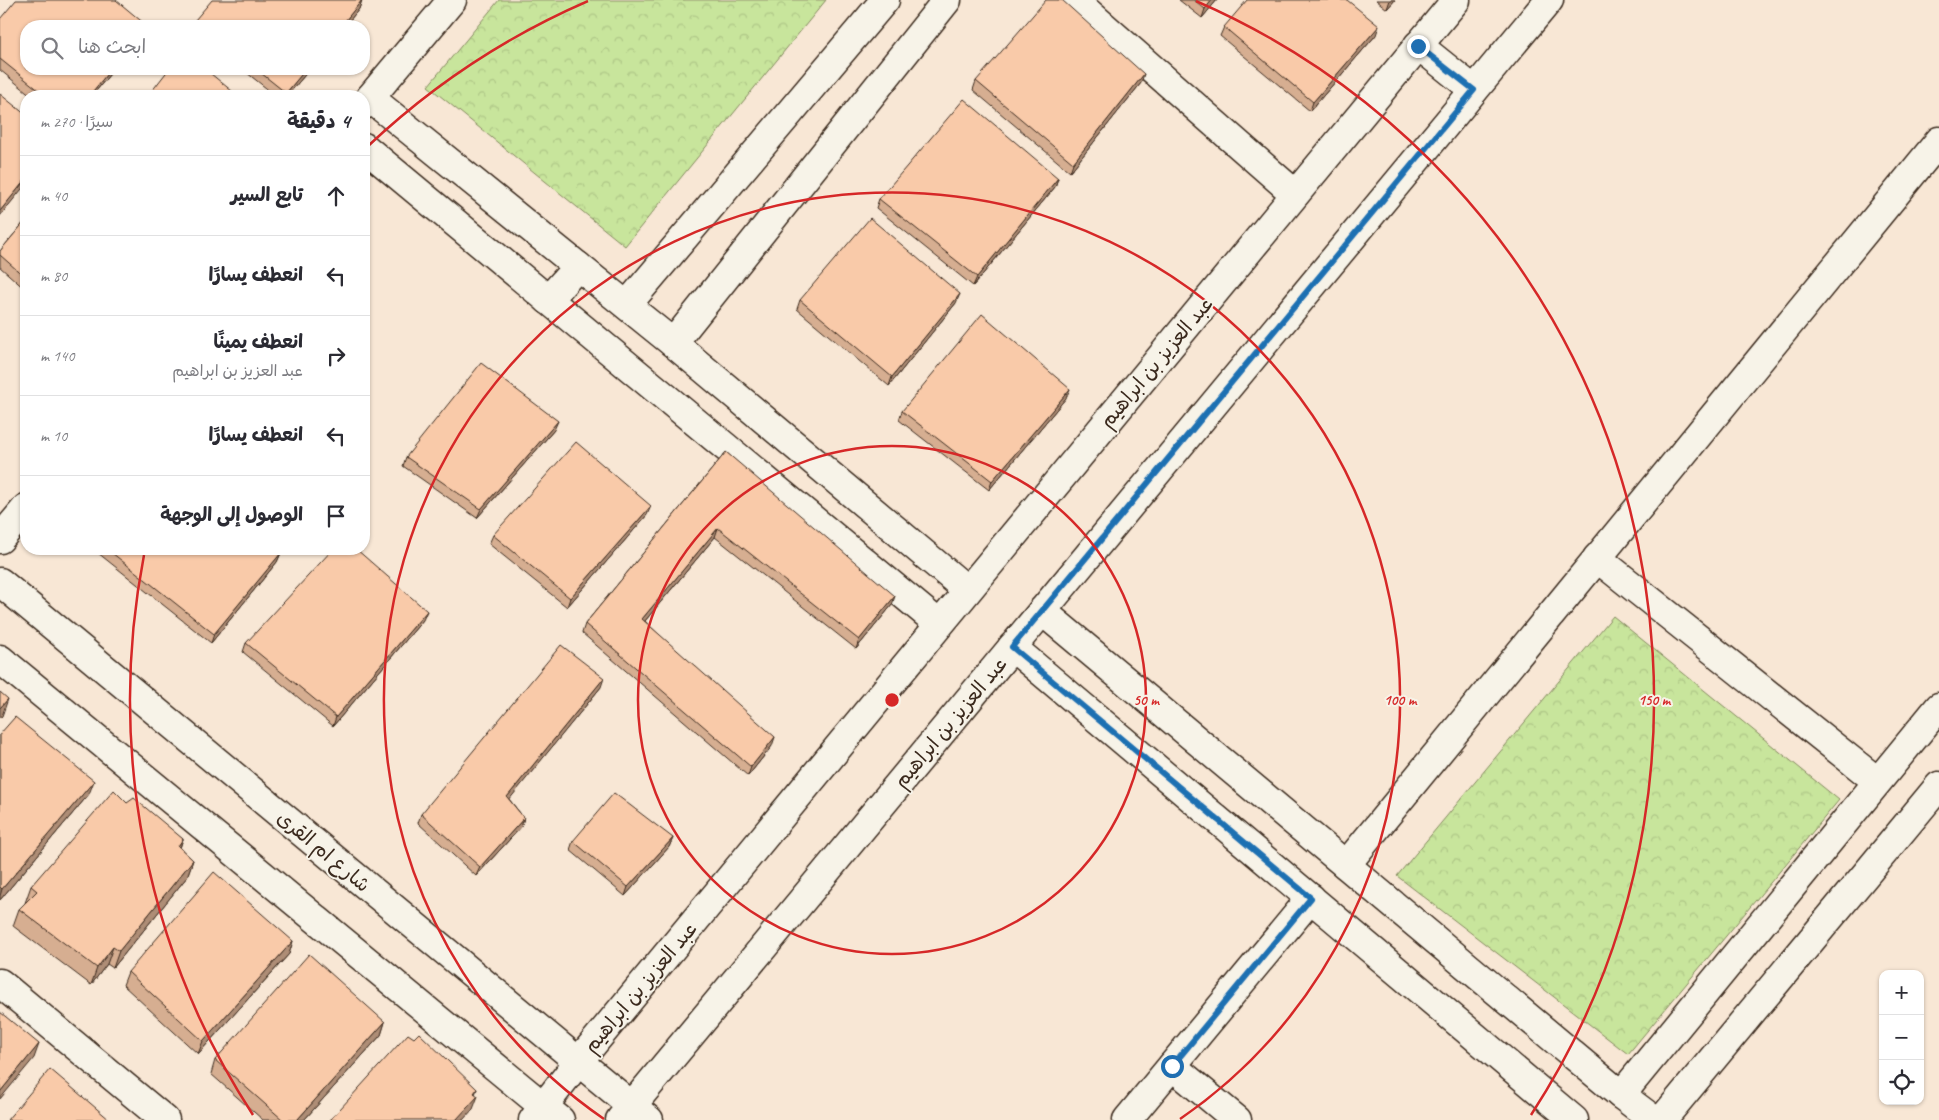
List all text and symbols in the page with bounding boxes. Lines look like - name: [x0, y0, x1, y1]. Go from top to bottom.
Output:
- search box: [20, 20, 370, 75]
- icon: search: [38, 34, 66, 62]
- text: ابحث هنا: [78, 35, 146, 59]
- route end: [1407, 35, 1430, 58]
- text: 4 دقيقة: [287, 108, 350, 134]
- text: سيرًا · 270 m: [40, 112, 113, 132]
- icon: ahead: [322, 182, 350, 210]
- text: تابع السير: [231, 183, 303, 207]
- text: 40 m: [40, 186, 67, 206]
- icon: left: [322, 262, 350, 290]
- text: انعطف يسارًا: [209, 263, 303, 287]
- text: 80 m: [40, 266, 67, 286]
- street label: عبد العزيز بن ابراهيم: [1094, 292, 1220, 434]
- text: انعطف يمينًا: [214, 330, 303, 354]
- icon: right: [322, 342, 350, 370]
- text: 140 m: [40, 346, 74, 366]
- text: عبد العزيز بن ابراهيم: [172, 361, 303, 381]
- icon: left: [322, 422, 350, 450]
- text: انعطف يسارًا: [209, 423, 303, 447]
- text: 10 m: [40, 426, 67, 446]
- icon: arrive: [322, 502, 350, 530]
- text: الوصول إلى الوجهة: [160, 503, 303, 527]
- street label: عبد العزيز بن ابراهيم: [888, 652, 1014, 794]
- centre of rings: [883, 691, 901, 709]
- text: 50 m: [1133, 691, 1160, 710]
- text: 100 m: [1384, 691, 1418, 710]
- text: 150 m: [1638, 691, 1672, 710]
- street label: شارع ام القرى: [271, 805, 375, 899]
- street label: عبد العزيز بن ابراهيم: [578, 917, 704, 1059]
- map controls: [1879, 970, 1924, 1105]
- button: +: [1879, 970, 1924, 1015]
- button: −: [1879, 1015, 1924, 1060]
- route start: [1161, 1055, 1184, 1078]
- button: locate: [1879, 1060, 1924, 1105]

